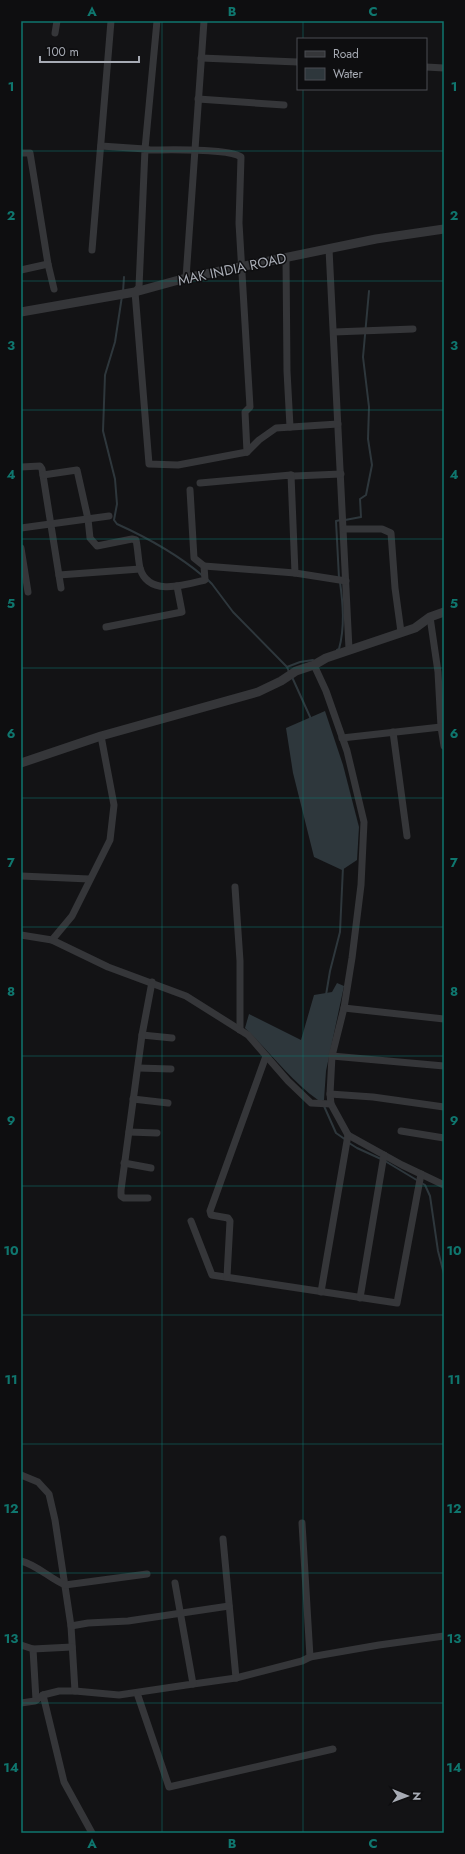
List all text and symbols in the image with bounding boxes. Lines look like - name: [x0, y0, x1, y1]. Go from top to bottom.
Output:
- text: A: [86, 2, 97, 21]
- text: B: [228, 2, 237, 21]
- text: C: [368, 2, 378, 21]
- scale bar: [40, 38, 139, 64]
- legend: [297, 38, 427, 90]
- text: 100 m: [46, 43, 79, 61]
- text: Road: [333, 45, 359, 63]
- text: Water: [333, 65, 364, 83]
- text: 1: [8, 77, 14, 96]
- text: 1: [451, 77, 457, 96]
- text: 2: [7, 206, 15, 225]
- text: 2: [450, 206, 458, 225]
- street label: MAK INDIA ROAD: [176, 248, 288, 290]
- text: 3: [7, 336, 15, 355]
- text: 3: [450, 336, 458, 355]
- text: 4: [6, 465, 16, 484]
- text: 4: [449, 465, 459, 484]
- text: 5: [7, 594, 15, 613]
- text: 5: [450, 594, 458, 613]
- text: 6: [7, 724, 16, 743]
- text: 6: [450, 724, 459, 743]
- text: 7: [7, 853, 15, 872]
- text: 7: [450, 853, 458, 872]
- text: 8: [7, 982, 15, 1001]
- text: 8: [450, 982, 458, 1001]
- text: 9: [7, 1111, 16, 1130]
- text: 9: [450, 1111, 459, 1130]
- text: 10: [3, 1241, 19, 1260]
- text: 10: [446, 1241, 462, 1260]
- text: 11: [4, 1370, 18, 1389]
- text: 11: [447, 1370, 461, 1389]
- text: 12: [3, 1499, 19, 1518]
- text: 12: [446, 1499, 462, 1518]
- text: 13: [4, 1629, 18, 1648]
- text: 13: [447, 1629, 461, 1648]
- text: 14: [3, 1758, 19, 1777]
- text: 14: [446, 1758, 462, 1777]
- north arrow: [387, 1776, 427, 1816]
- text: N: [409, 1792, 425, 1801]
- text: A: [86, 1834, 97, 1853]
- text: B: [228, 1834, 237, 1853]
- text: C: [368, 1834, 378, 1853]

